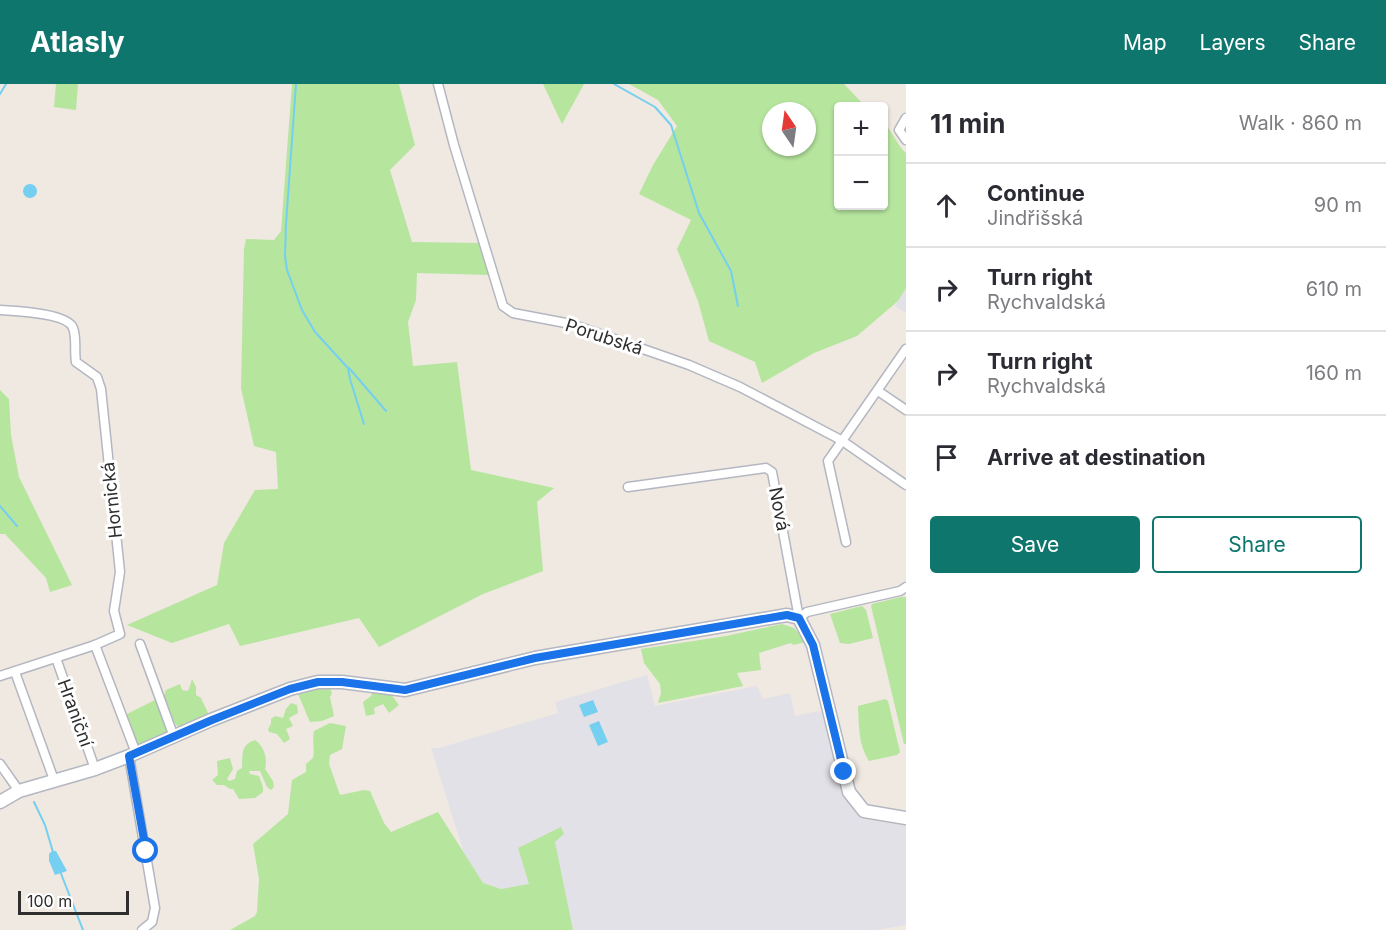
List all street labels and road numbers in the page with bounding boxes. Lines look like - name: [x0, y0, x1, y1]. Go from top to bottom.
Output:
- street label: Porubská: [563, 314, 646, 359]
- street label: Hornická: [97, 461, 126, 539]
- street label: Nová: [765, 485, 794, 533]
- street label: Hraniční: [54, 676, 98, 750]

